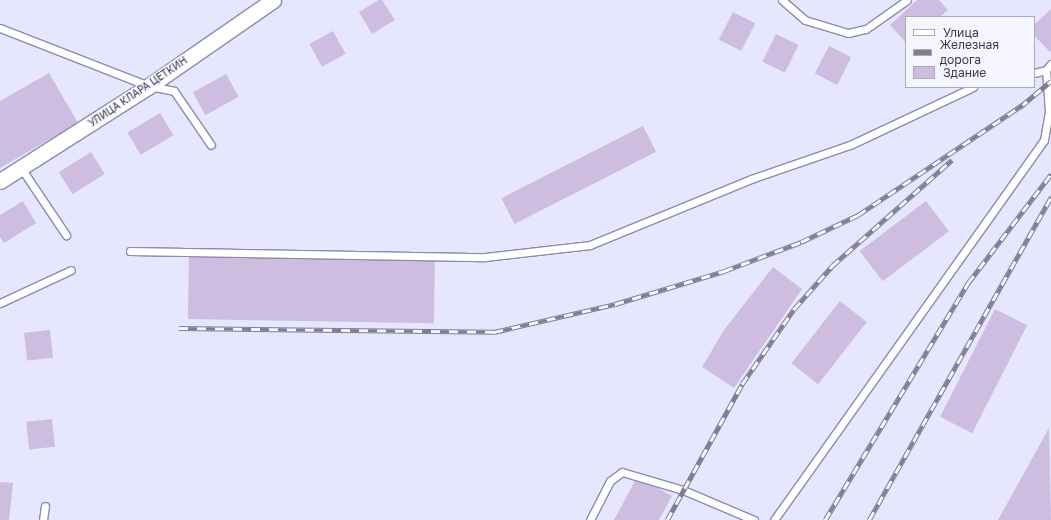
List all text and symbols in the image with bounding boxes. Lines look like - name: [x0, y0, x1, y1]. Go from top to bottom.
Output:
- legend: [905, 16, 1035, 88]
- text: Улица: [943, 25, 979, 40]
- text: Железная дорога: [940, 37, 999, 67]
- street label: УЛИЦА КЛАРА ЦЕТКИН: [86, 55, 190, 129]
- text: Здание: [943, 65, 986, 80]

